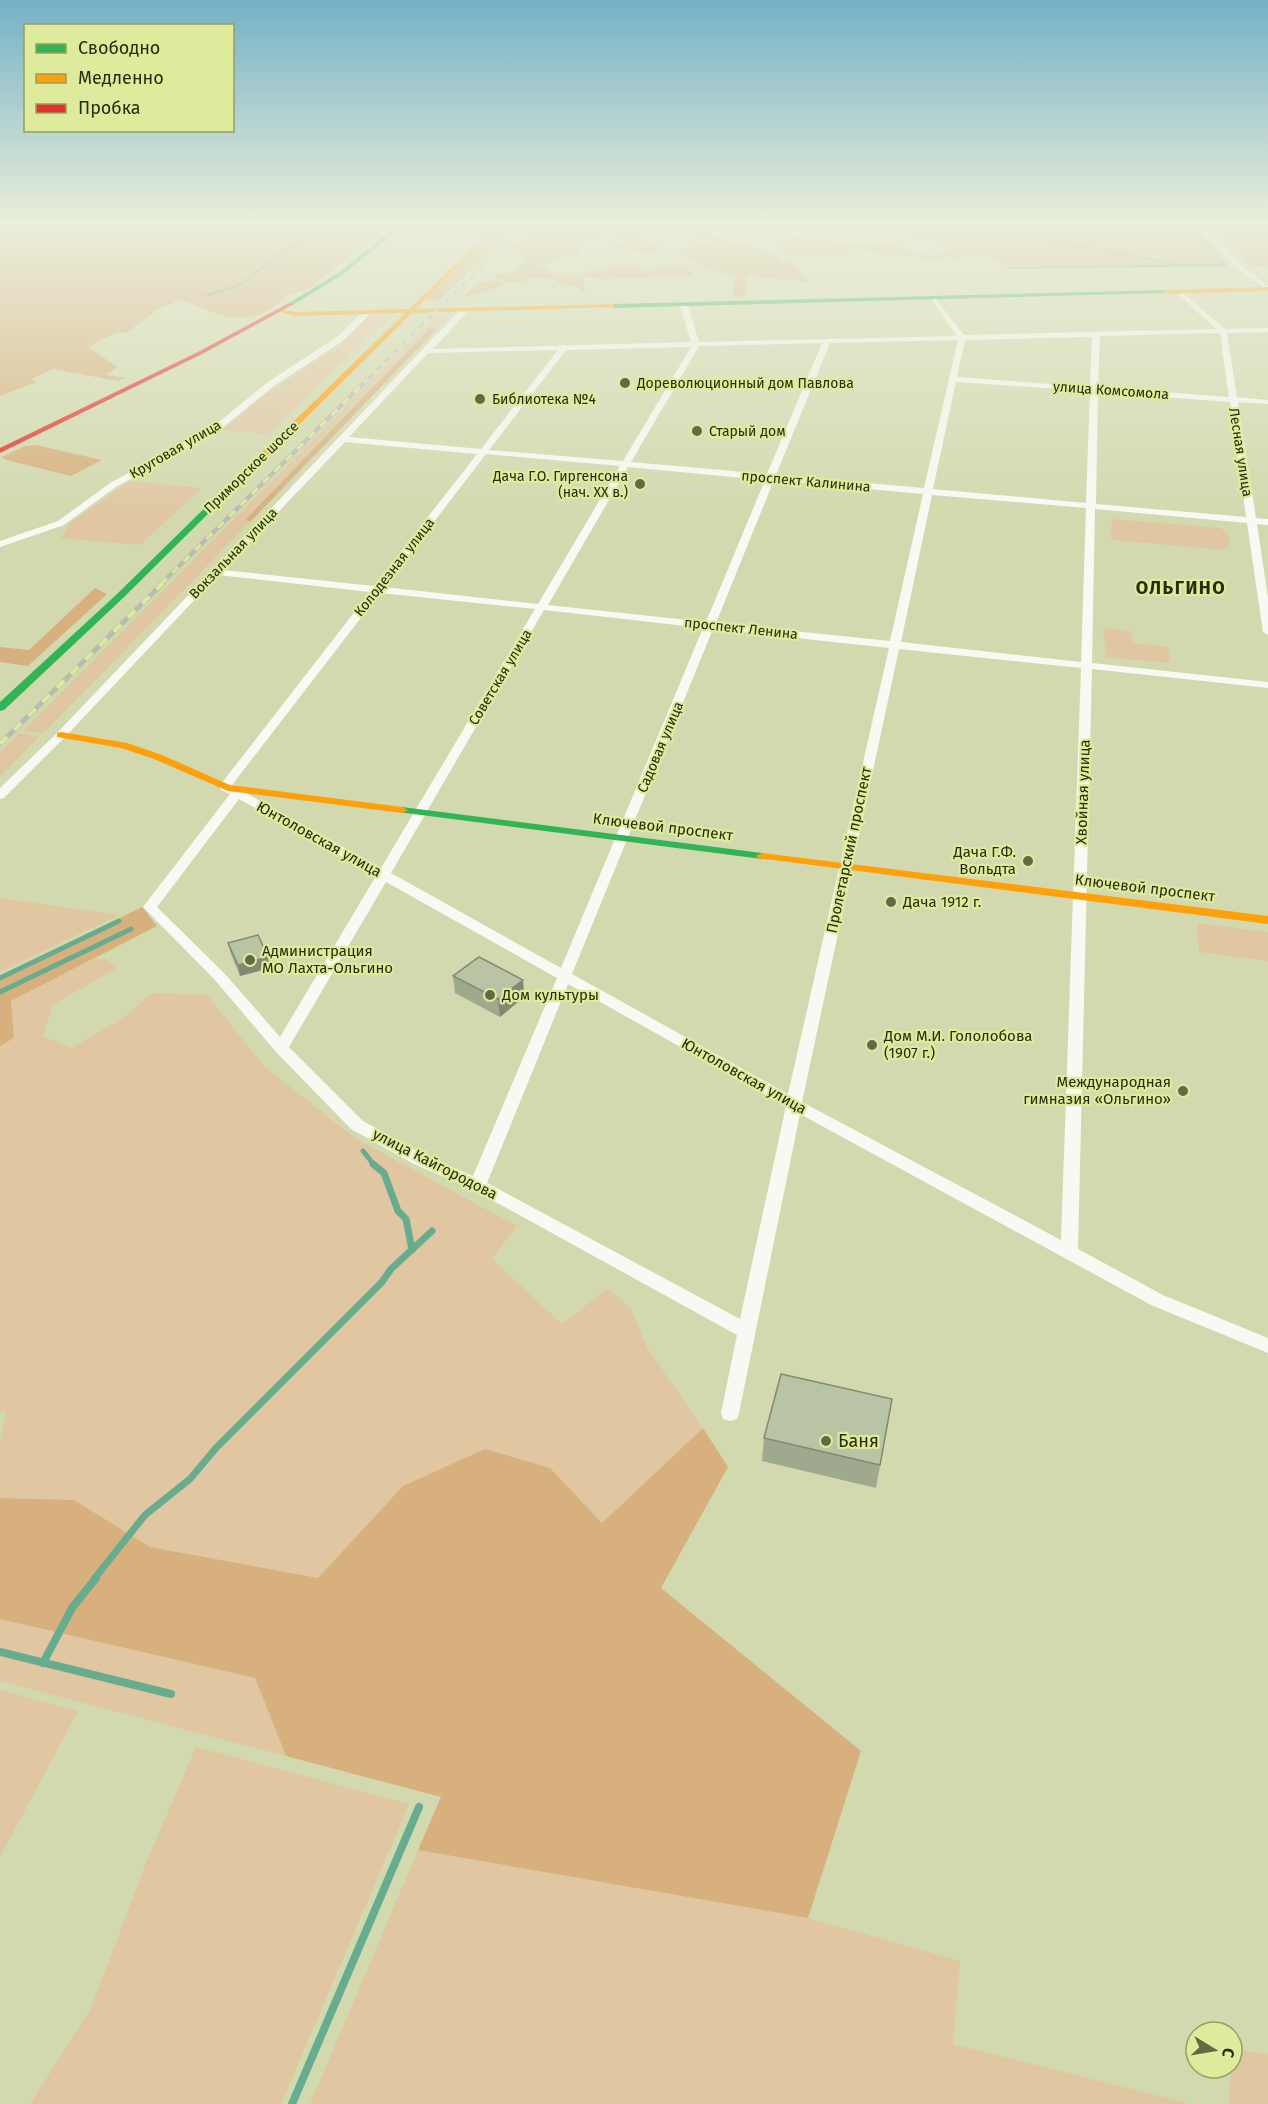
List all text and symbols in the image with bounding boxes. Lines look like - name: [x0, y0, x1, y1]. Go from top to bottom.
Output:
- legend: [24, 24, 234, 132]
- text: Свободно: [78, 37, 160, 59]
- text: Медленно: [78, 67, 164, 89]
- text: Пробка: [78, 97, 141, 119]
- place label: Дореволюционный дом Павлова: [636, 375, 854, 392]
- marker: Дореволюционный дом Павлова: [618, 376, 632, 390]
- street label: улица Комсомола: [1052, 378, 1169, 403]
- place label: Библиотека №4: [492, 391, 596, 408]
- marker: Библиотека №4: [473, 392, 487, 406]
- street label: Лесная улица: [1225, 406, 1256, 498]
- street label: Круговая улица: [126, 416, 224, 483]
- street label: Приморское шоссе: [200, 418, 302, 517]
- place label: Старый дом: [709, 423, 786, 440]
- marker: Старый дом: [690, 424, 704, 438]
- street label: проспект Калинина: [741, 467, 871, 496]
- place label: Дача Г.О. Гиргенсона (нач. XX в.): [492, 468, 628, 501]
- marker: Дача Г.О. Гиргенсона (нач. XX в.): [633, 477, 647, 491]
- street label: Вокзальная улица: [186, 504, 281, 602]
- street label: Колодезная улица: [351, 515, 438, 620]
- district label: ОЛЬГИНО: [1136, 577, 1226, 599]
- street label: проспект Ленина: [683, 614, 799, 643]
- street label: Советская улица: [465, 626, 536, 728]
- street label: Садовая улица: [634, 699, 687, 795]
- street label: Хвойная улица: [1072, 739, 1094, 845]
- street label: Пролетарский проспект: [823, 765, 875, 935]
- street label: Юнтоловская улица: [253, 797, 385, 881]
- street label: Ключевой проспект: [592, 809, 734, 845]
- place label: Дача Г.Ф. Вольдта: [953, 843, 1016, 878]
- marker: Дача Г.Ф. Вольдта: [1021, 854, 1035, 868]
- street label: Ключевой проспект: [1074, 870, 1216, 906]
- place label: Дача 1912 г.: [902, 893, 981, 911]
- marker: Дача 1912 г.: [884, 895, 898, 909]
- place label: Администрация МО Лахта-Ольгино: [262, 942, 393, 977]
- marker: Администрация МО Лахта-Ольгино: [243, 953, 257, 967]
- place label: Дом культуры: [501, 986, 599, 1004]
- marker: Дом культуры: [483, 988, 497, 1002]
- place label: Дом М.И. Гололобова (1907 г.): [883, 1027, 1032, 1062]
- street label: Юнтоловская улица: [678, 1034, 810, 1118]
- marker: Дом М.И. Гололобова (1907 г.): [865, 1038, 879, 1052]
- place label: Международная гимназия «Ольгино»: [1023, 1073, 1171, 1108]
- marker: Международная гимназия «Ольгино»: [1176, 1084, 1190, 1098]
- street label: улица Кайгородова: [370, 1125, 500, 1203]
- place label: Баня: [838, 1430, 879, 1452]
- marker: Баня: [819, 1434, 833, 1448]
- north arrow: [1184, 2020, 1244, 2080]
- text: С: [1218, 2046, 1238, 2060]

